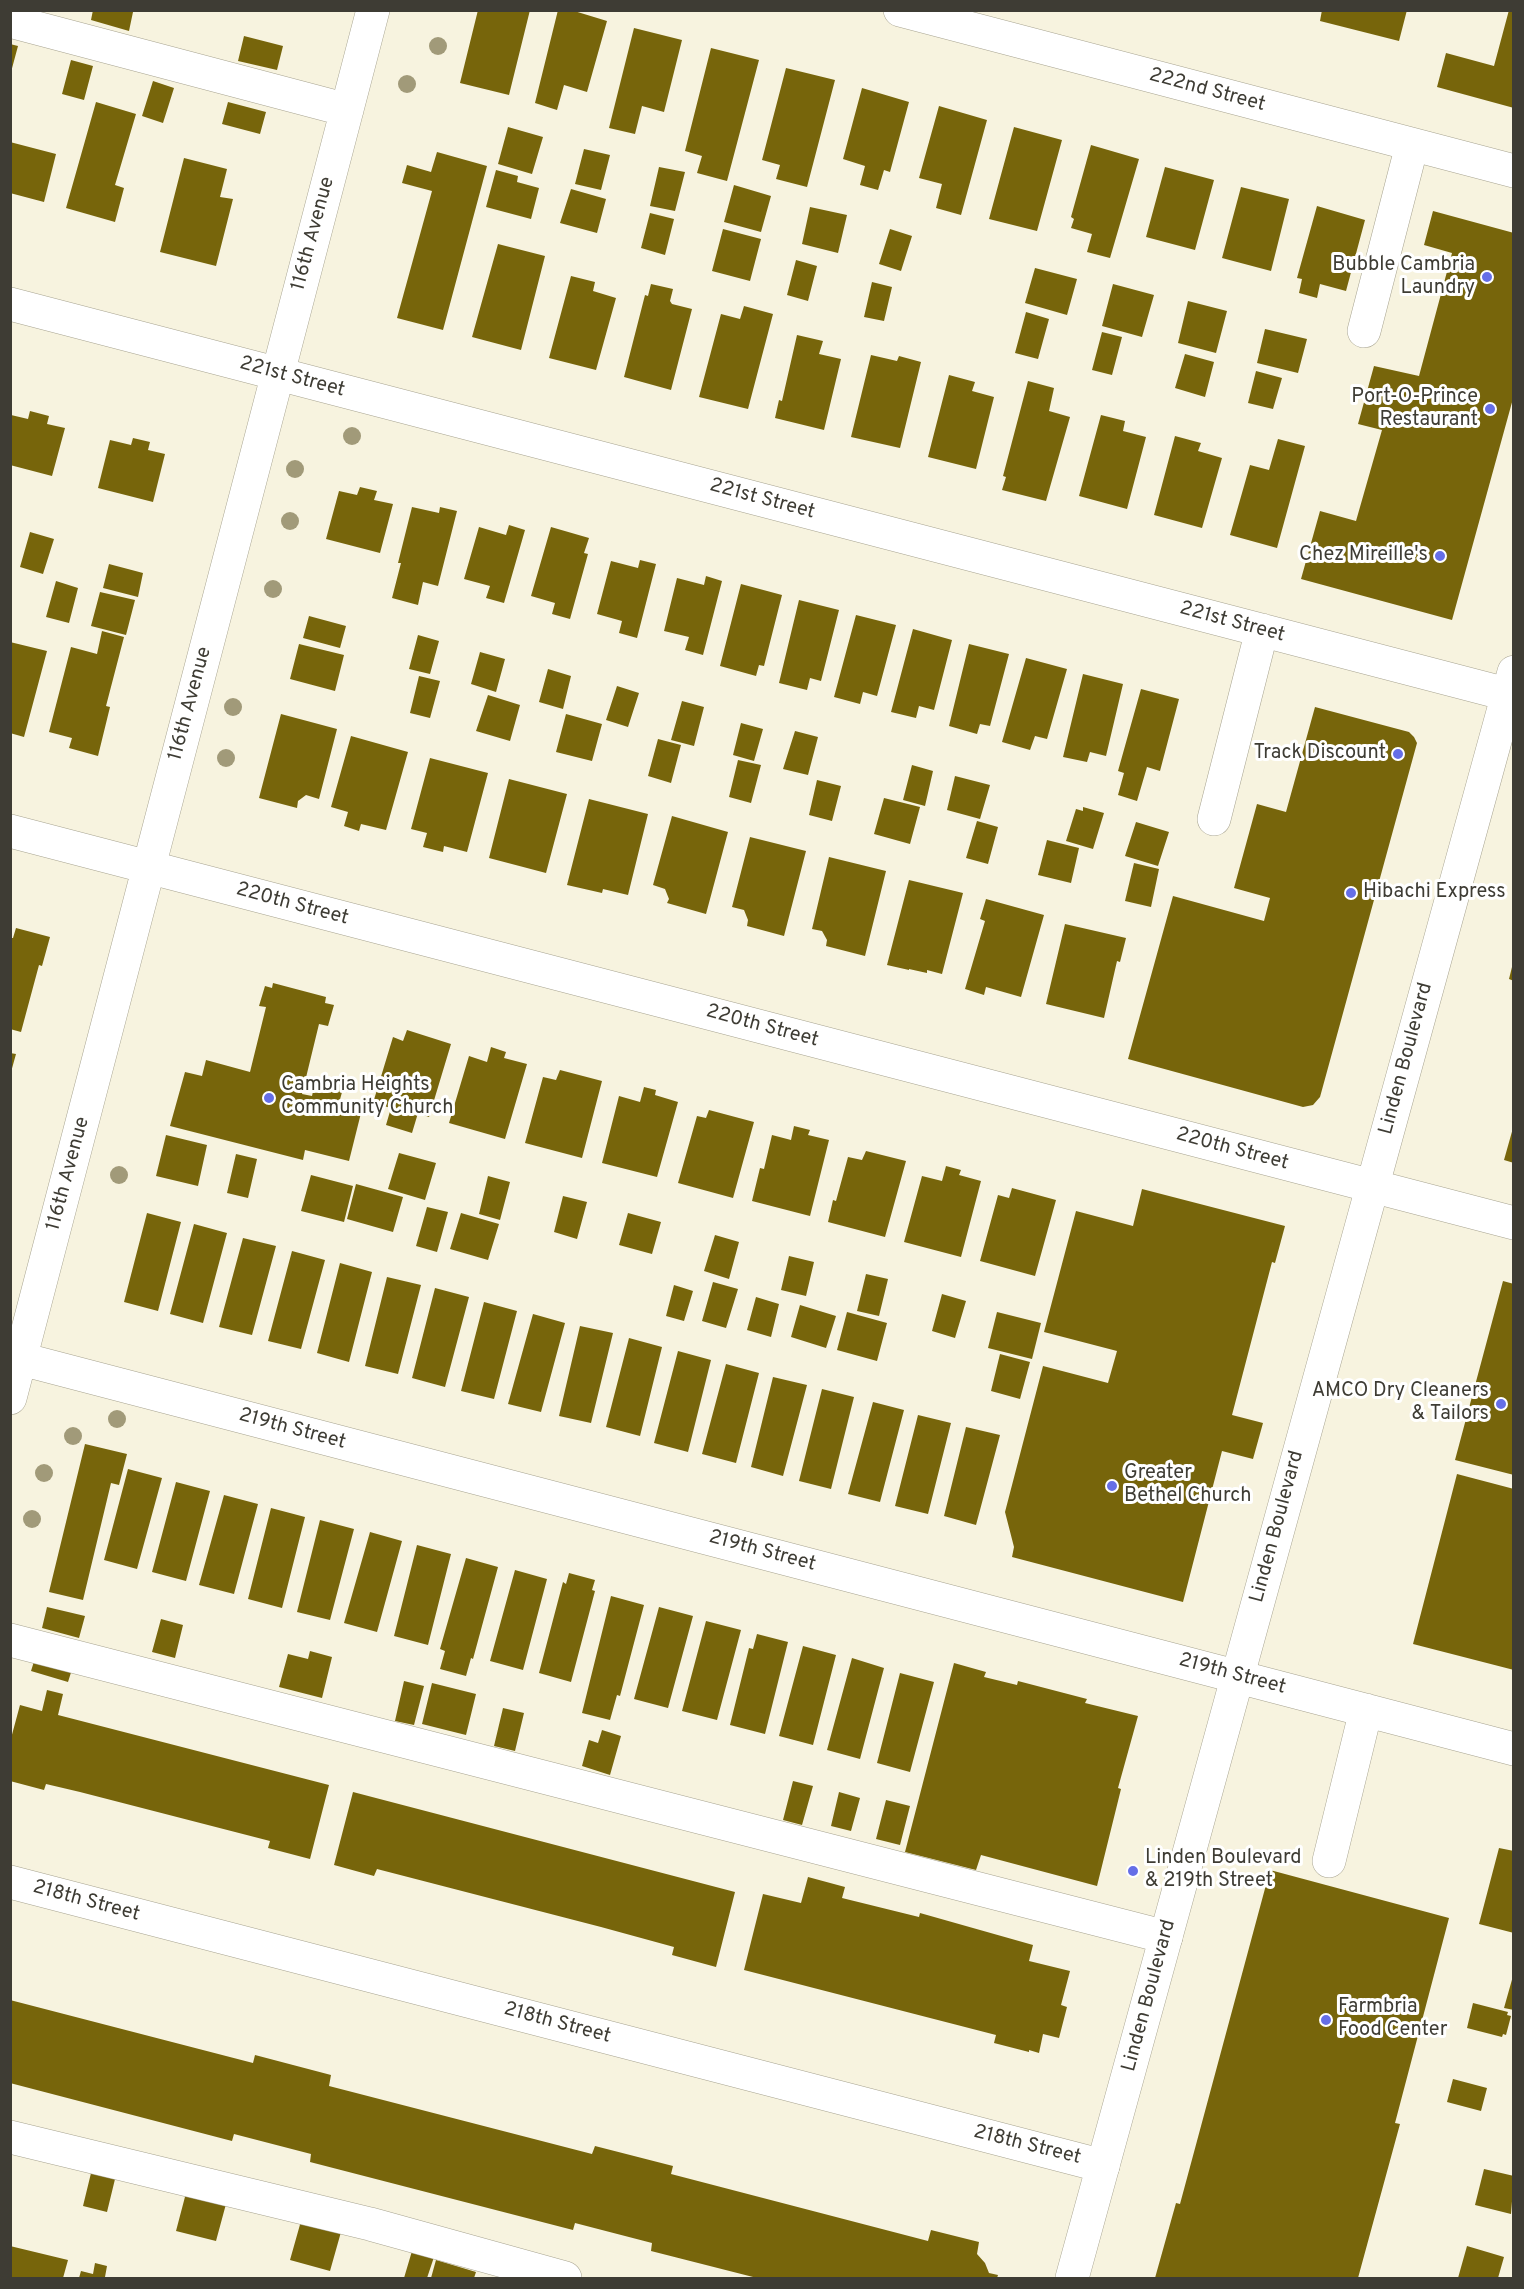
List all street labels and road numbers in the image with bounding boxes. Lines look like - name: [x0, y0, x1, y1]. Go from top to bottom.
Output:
- street label: 222nd Street: [1146, 64, 1268, 118]
- street label: 116th Avenue: [287, 174, 341, 294]
- street label: 221st Street: [237, 352, 347, 404]
- street label: 221st Street: [707, 474, 817, 526]
- street label: 221st Street: [1177, 597, 1287, 649]
- street label: 116th Avenue: [164, 644, 218, 764]
- street label: 220th Street: [233, 878, 351, 932]
- street label: Linden Boulevard: [1375, 980, 1439, 1138]
- street label: 220th Street: [703, 1000, 821, 1054]
- street label: 116th Avenue: [42, 1114, 96, 1234]
- street label: 220th Street: [1173, 1123, 1291, 1177]
- street label: 219th Street: [236, 1404, 348, 1456]
- street label: Linden Boulevard: [1246, 1448, 1310, 1606]
- street label: 219th Street: [706, 1526, 818, 1578]
- street label: 219th Street: [1176, 1649, 1288, 1701]
- street label: 218th Street: [30, 1876, 142, 1928]
- street label: Linden Boulevard: [1118, 1917, 1182, 2075]
- street label: 218th Street: [501, 1998, 613, 2050]
- street label: 218th Street: [971, 2121, 1083, 2171]

